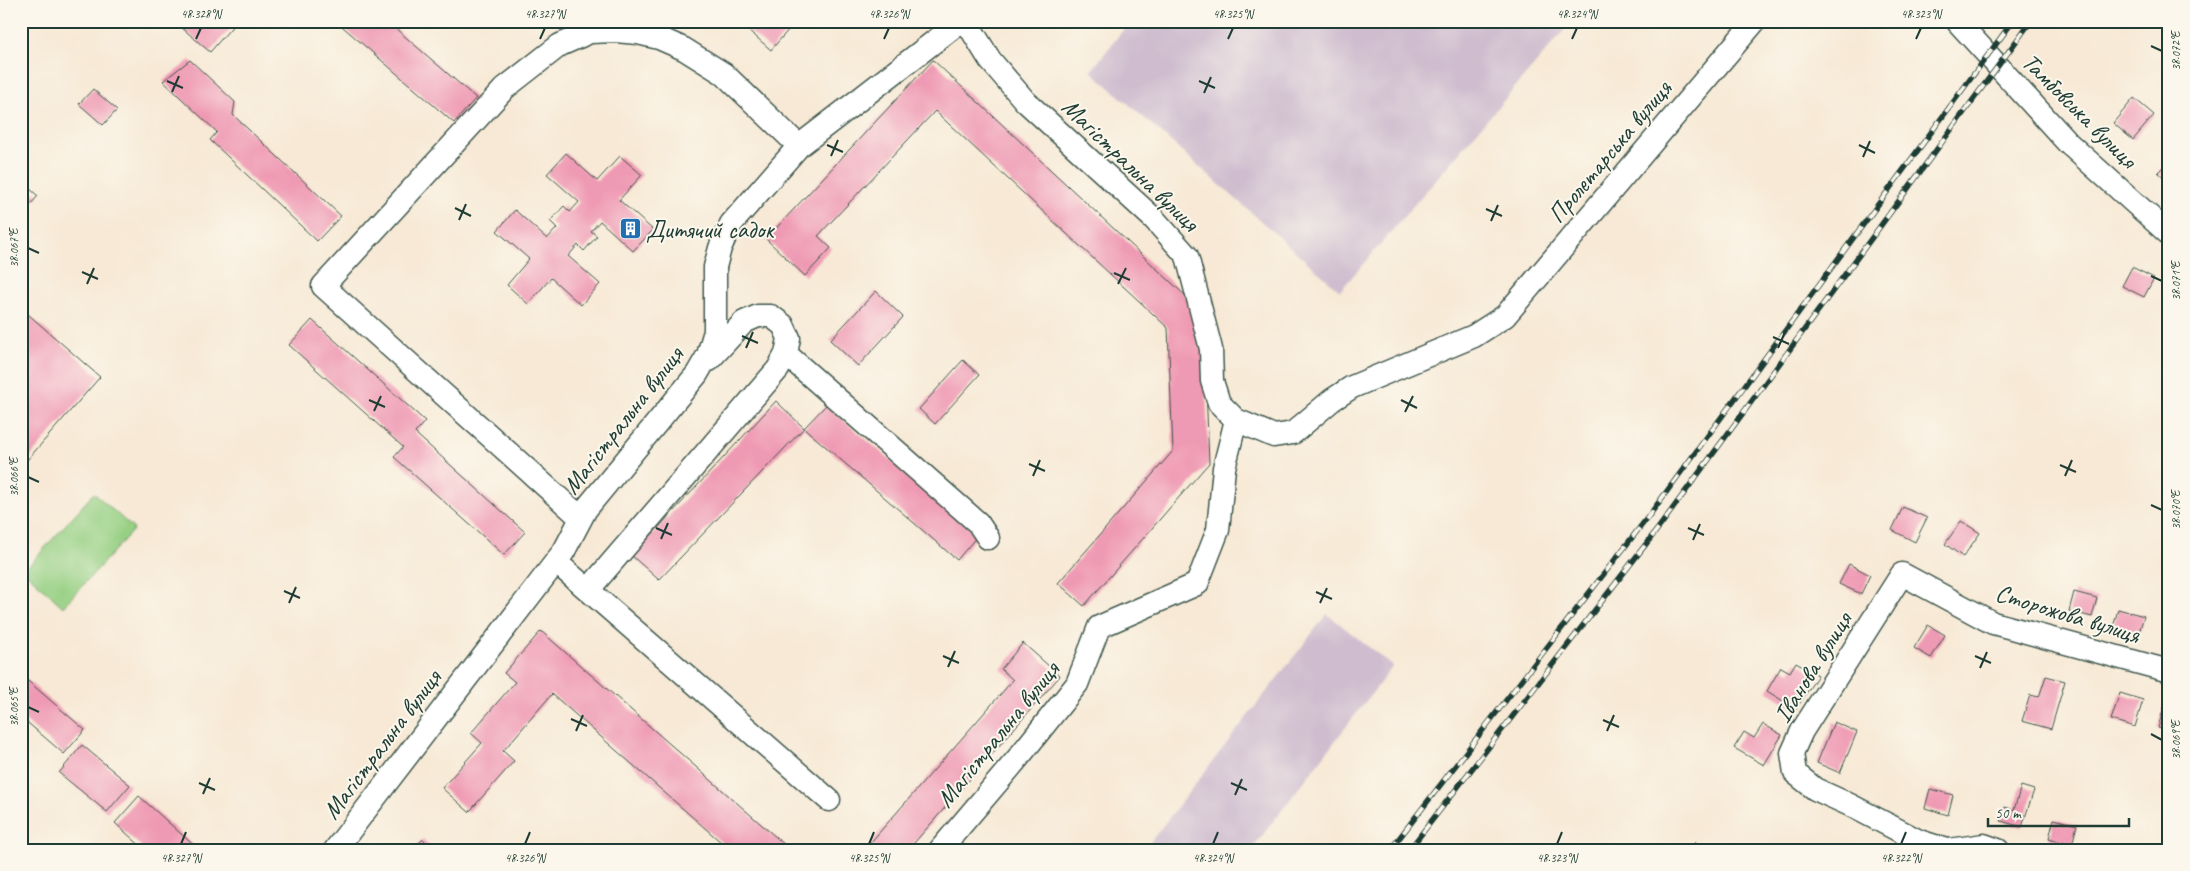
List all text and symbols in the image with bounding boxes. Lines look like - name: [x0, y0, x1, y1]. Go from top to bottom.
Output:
- text: 48.328°N: [181, 6, 223, 22]
- text: 48.327°N: [525, 6, 567, 22]
- text: 48.326°N: [869, 6, 911, 22]
- text: 48.325°N: [1213, 6, 1255, 22]
- text: 48.324°N: [1557, 6, 1599, 22]
- text: 48.323°N: [1901, 6, 1943, 22]
- text: 38.072°E: [2168, 30, 2184, 71]
- street label: Тамбовська вулиця: [2015, 46, 2145, 177]
- street label: Пролетарська вулиця: [1541, 73, 1679, 230]
- street label: Магістральна вулиця: [1055, 91, 1207, 240]
- place label: Дитячий садок: [646, 214, 775, 246]
- building icon: Дитячий садок: [618, 217, 642, 241]
- text: 38.067°E: [6, 227, 22, 268]
- text: 38.071°E: [2168, 260, 2184, 301]
- street label: Магістральна вулиця: [555, 339, 692, 501]
- text: 38.066°E: [6, 456, 22, 497]
- text: 38.070°E: [2168, 489, 2184, 530]
- street label: Сторожова вулиця: [1992, 577, 2145, 651]
- street label: Іванова вулиця: [1766, 604, 1861, 729]
- street label: Магістральна вулиця: [929, 653, 1068, 814]
- street label: Магістральна вулиця: [315, 662, 450, 825]
- text: 38.065°E: [6, 686, 22, 727]
- text: 38.069°E: [2168, 719, 2184, 760]
- scale bar: [1988, 796, 2129, 828]
- text: 50 m: [1995, 804, 2022, 823]
- text: 48.327°N: [161, 850, 203, 866]
- text: 48.326°N: [505, 850, 547, 866]
- text: 48.325°N: [849, 850, 891, 866]
- text: 48.324°N: [1193, 850, 1235, 866]
- text: 48.323°N: [1537, 850, 1579, 866]
- text: 48.322°N: [1881, 850, 1923, 866]

